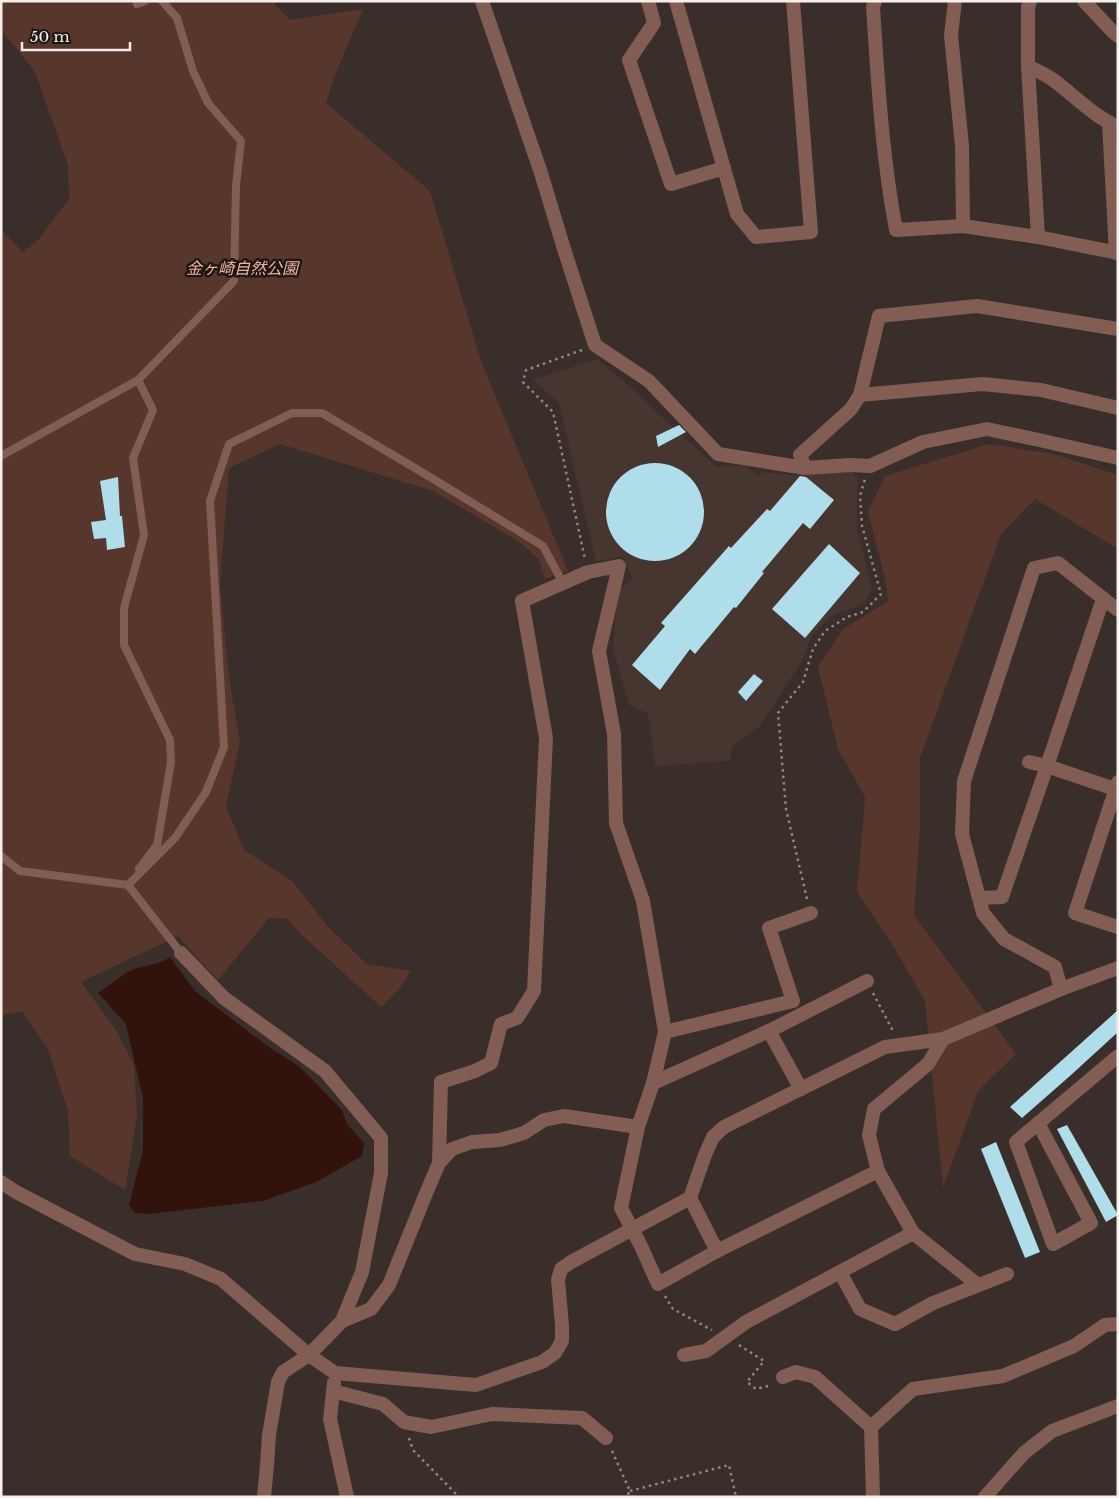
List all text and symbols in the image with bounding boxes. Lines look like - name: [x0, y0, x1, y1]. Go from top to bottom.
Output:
- scale bar: [22, 20, 130, 52]
- text: 50 m: [30, 27, 70, 46]
- park label: 金ヶ崎自然公園: [186, 258, 300, 278]

